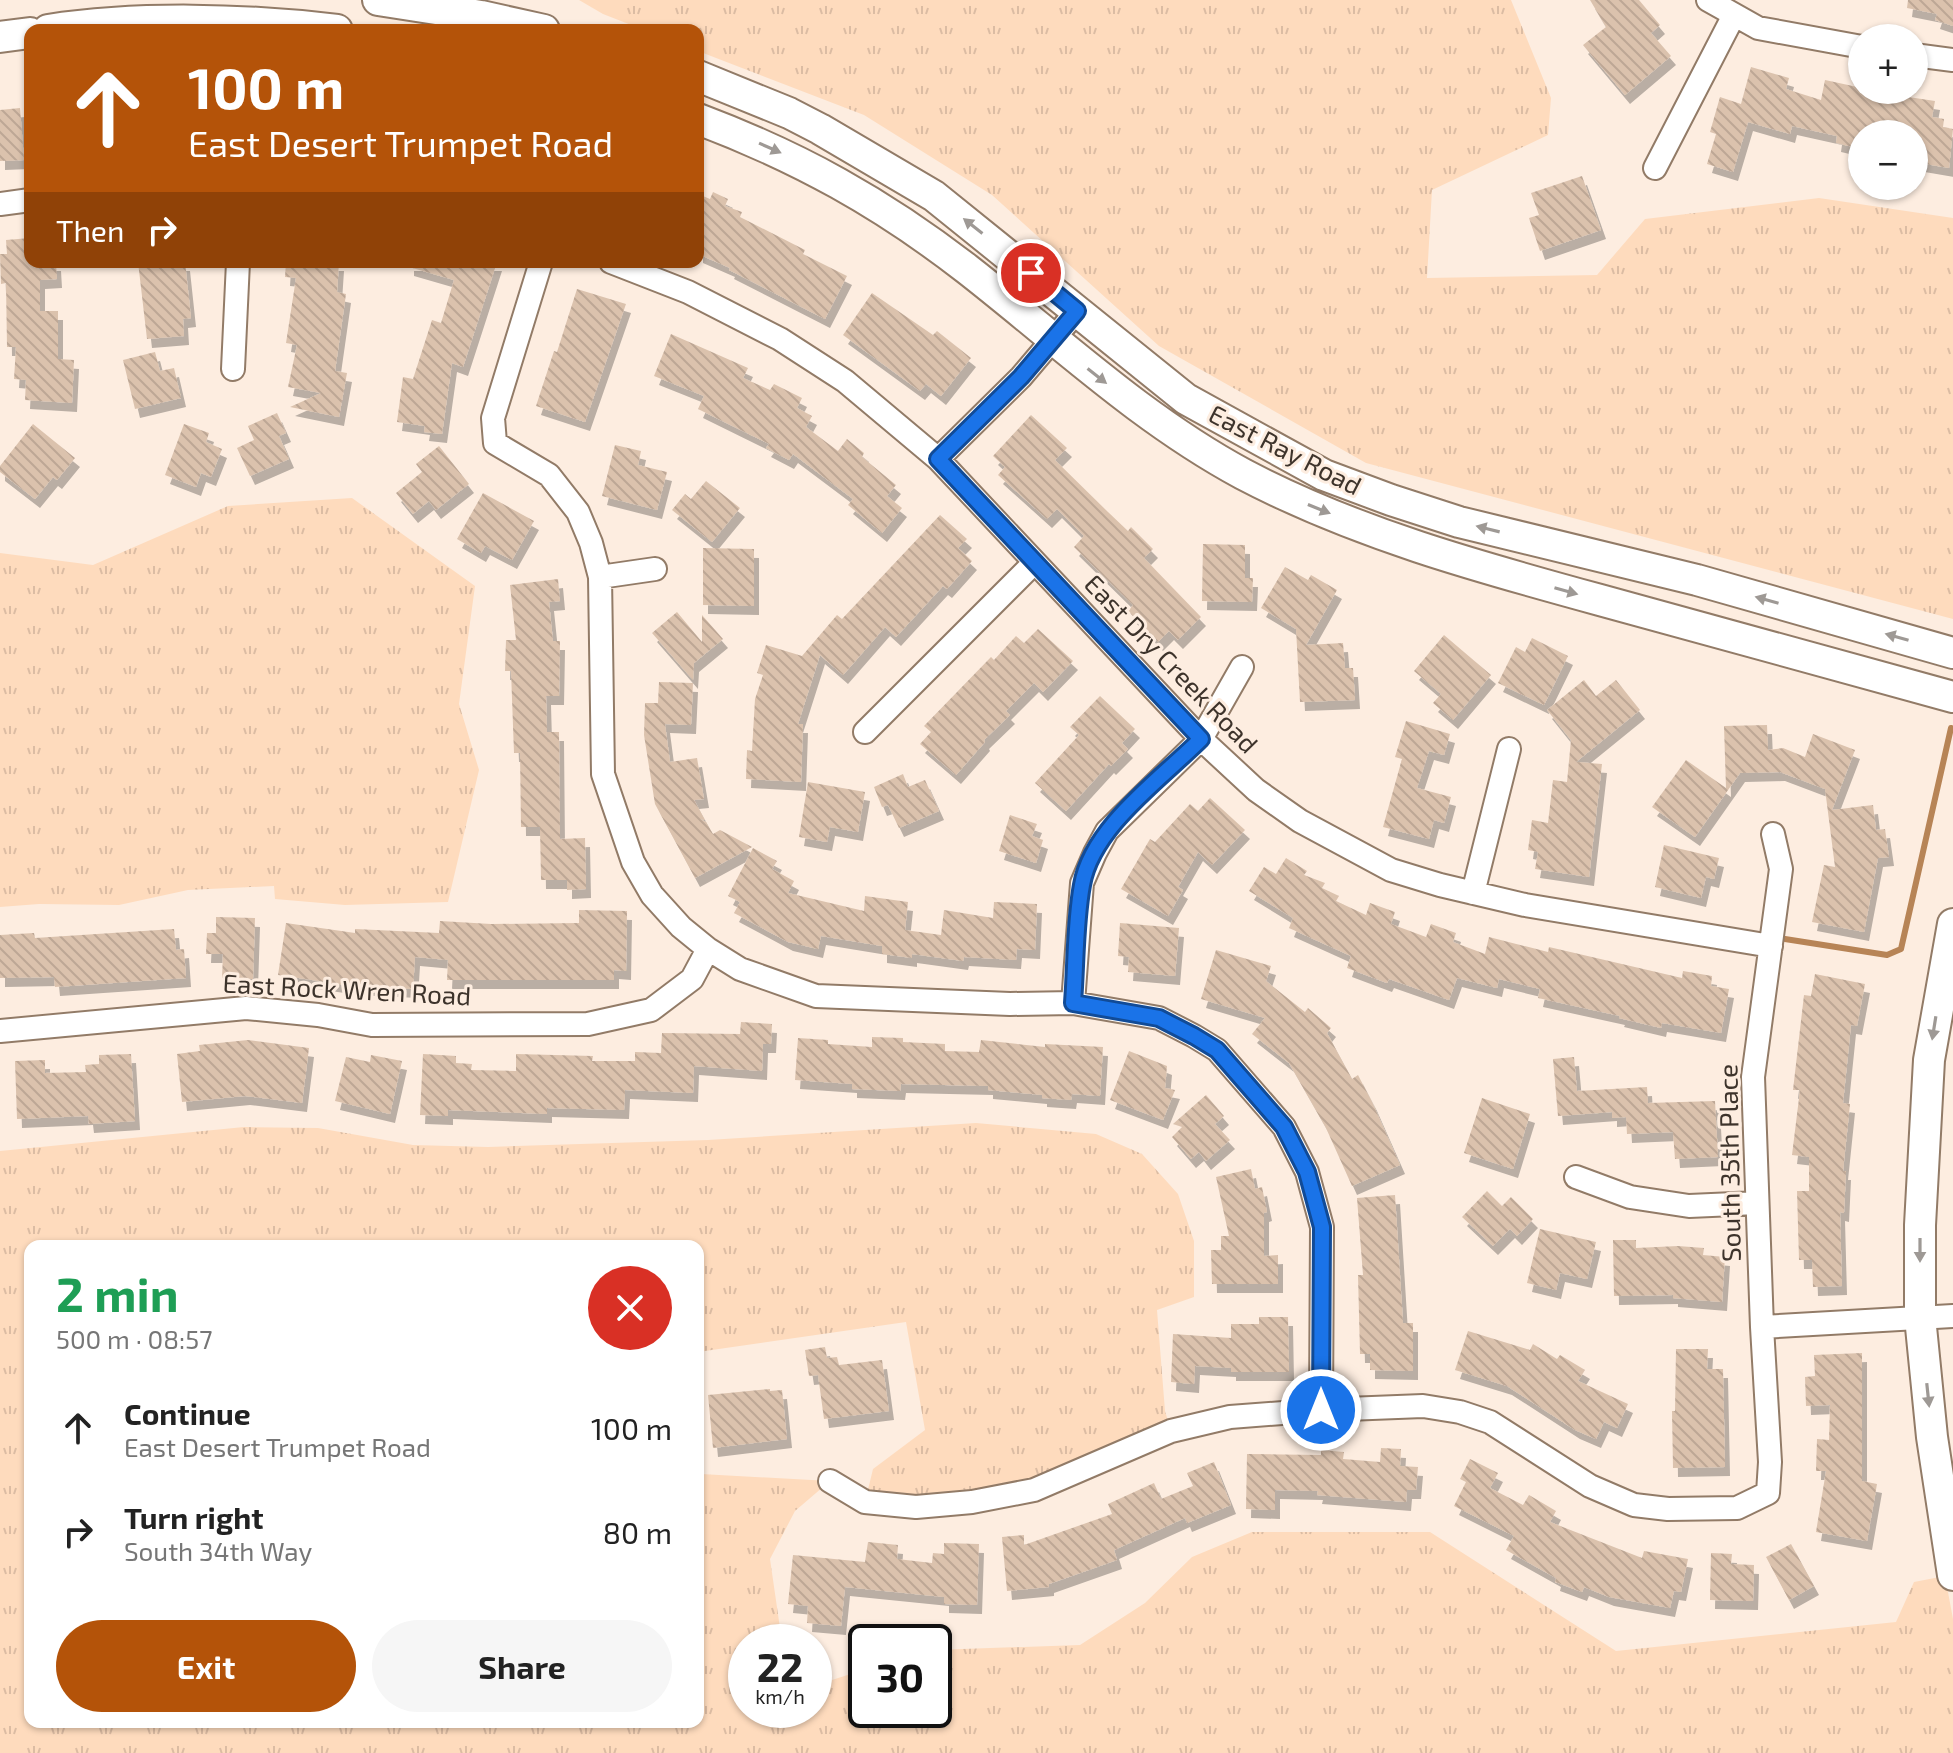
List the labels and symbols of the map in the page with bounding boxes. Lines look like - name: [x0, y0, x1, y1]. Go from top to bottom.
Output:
- one-way arrow: [759, 141, 782, 154]
- one-way arrow: [963, 219, 983, 235]
- pin: [997, 239, 1065, 307]
- one-way arrow: [1087, 367, 1107, 383]
- street label: East Ray Road: [1204, 397, 1367, 500]
- one-way arrow: [1308, 503, 1331, 516]
- one-way arrow: [1475, 522, 1500, 534]
- street label: East Dry Creek Road: [1079, 567, 1265, 759]
- one-way arrow: [1555, 585, 1579, 598]
- one-way arrow: [1754, 593, 1779, 605]
- one-way arrow: [1885, 630, 1909, 643]
- street label: East Rock Wren Road: [222, 967, 472, 1010]
- one-way arrow: [1927, 1016, 1940, 1041]
- street label: South 35th Place: [1711, 1064, 1746, 1262]
- one-way arrow: [1914, 1238, 1926, 1263]
- position arrow: [1279, 1368, 1363, 1452]
- one-way arrow: [1922, 1383, 1935, 1408]
- speed limit sign: 30: [848, 1624, 952, 1728]

